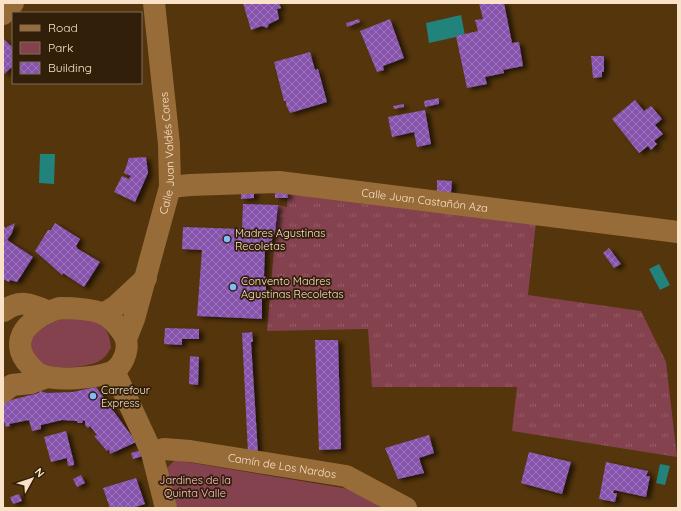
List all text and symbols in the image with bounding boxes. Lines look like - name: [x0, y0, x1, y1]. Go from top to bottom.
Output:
- legend: [12, 12, 142, 84]
- text: Road: [48, 20, 78, 35]
- text: Park: [48, 40, 73, 55]
- text: Building: [48, 60, 92, 75]
- street label: Calle Juan Valdés Cores: [156, 91, 177, 216]
- street label: Calle Juan Castañón Aza: [361, 185, 489, 215]
- place label: Madres Agustinas Recoletas: [235, 226, 325, 253]
- marker: Madres Agustinas Recoletas: [222, 234, 232, 244]
- place label: Convento Madres Agustinas Recoletas: [241, 274, 344, 301]
- marker: Convento Madres Agustinas Recoletas: [228, 282, 238, 292]
- place label: Carrefour Express: [101, 383, 151, 410]
- marker: Carrefour Express: [88, 391, 98, 401]
- street label: Camín de Los Nardos: [227, 450, 337, 481]
- north arrow: [12, 459, 52, 499]
- text: N: [32, 465, 48, 480]
- park label: Jardines de la Quinta Valle: [159, 473, 231, 500]

